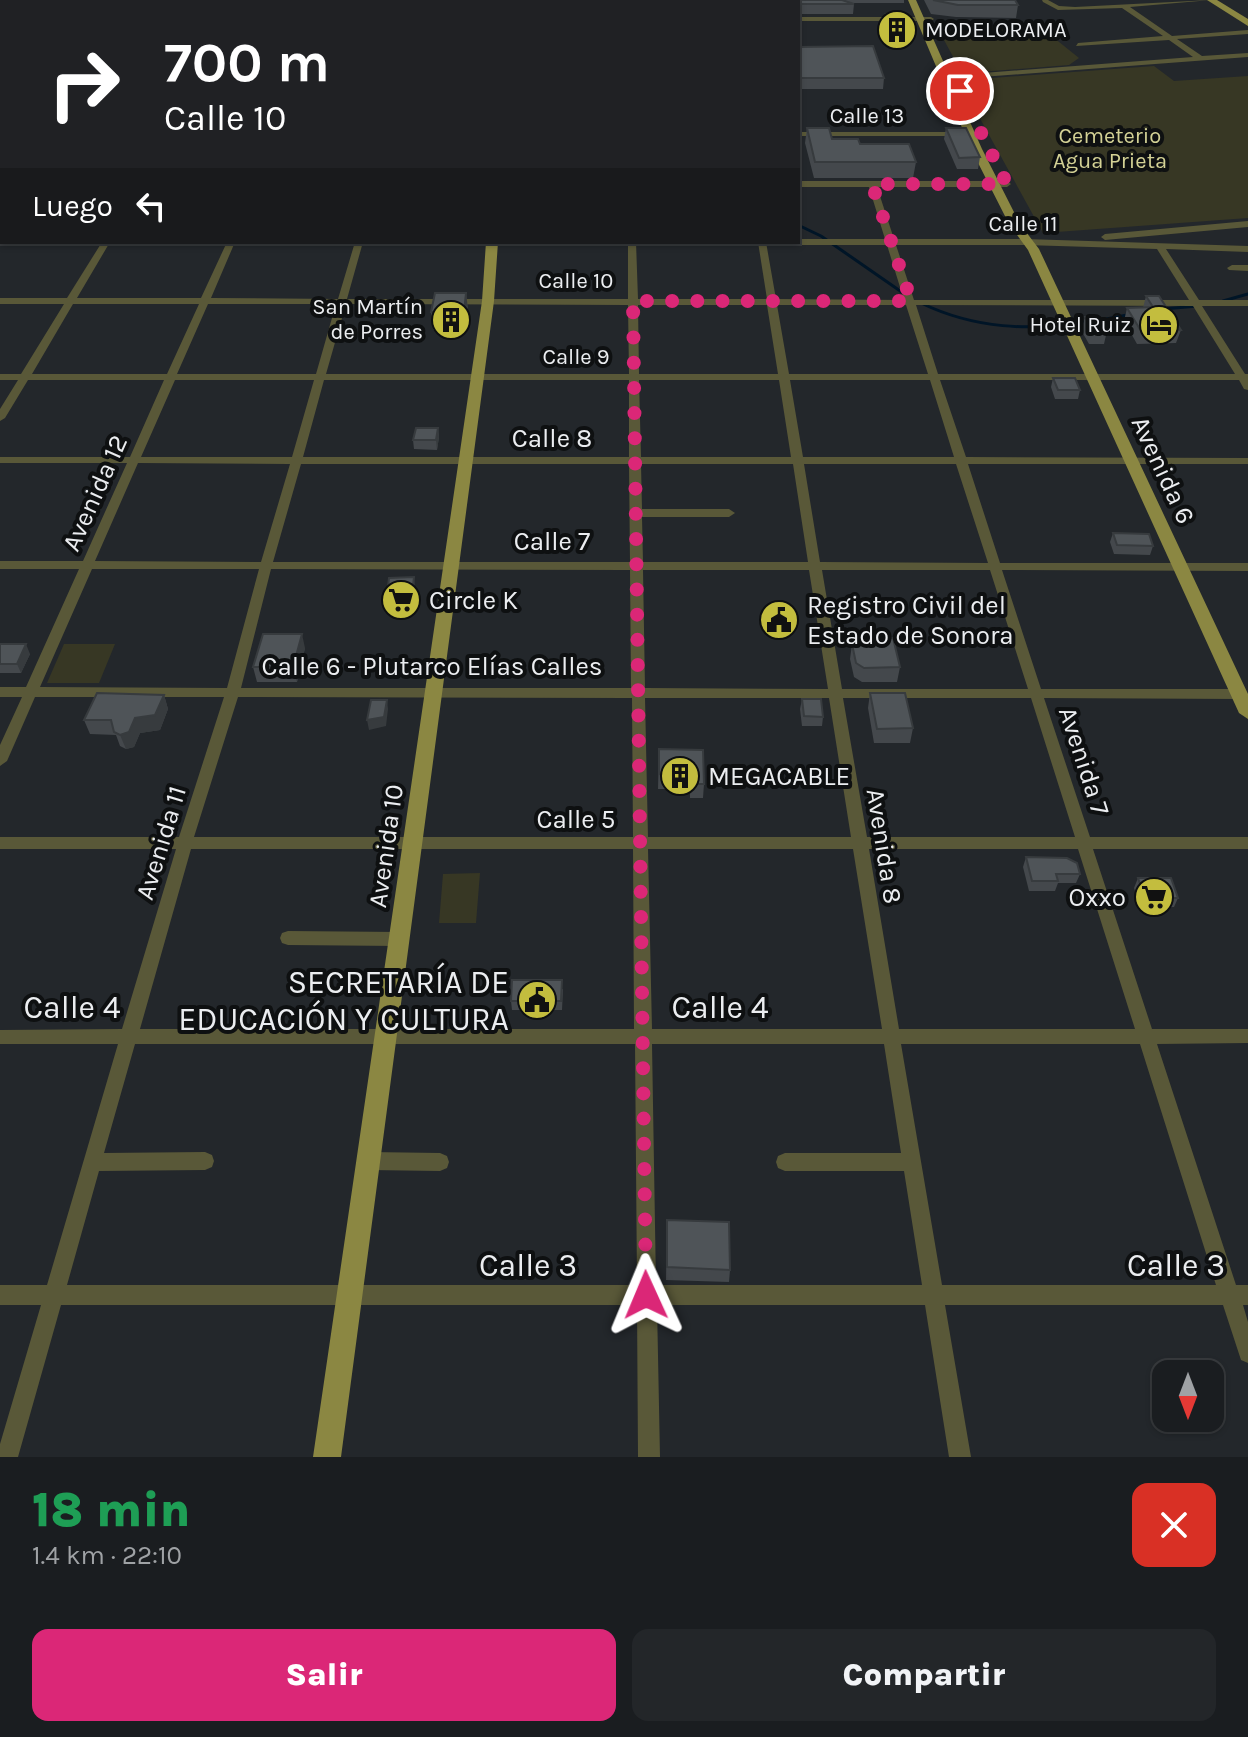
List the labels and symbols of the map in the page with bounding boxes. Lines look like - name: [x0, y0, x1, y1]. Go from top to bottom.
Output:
- building icon: MODELORAMA: [876, 9, 918, 51]
- place label: MODELORAMA: [925, 17, 1067, 43]
- pin: [926, 57, 994, 125]
- street label: Calle 13: [830, 103, 904, 129]
- park label: Cemeterio Agua Prieta: [1053, 123, 1167, 174]
- street label: Calle 11: [989, 211, 1057, 237]
- street label: Calle 10: [539, 268, 613, 294]
- place label: San Martín de Porres: [312, 294, 423, 345]
- building icon: San Martín de Porres: [430, 299, 472, 341]
- hotel icon: Hotel Ruiz: [1138, 304, 1180, 346]
- place label: Hotel Ruiz: [1030, 312, 1131, 338]
- street label: Calle 9: [542, 344, 610, 370]
- street label: Avenida 6: [1125, 411, 1201, 529]
- street label: Calle 8: [512, 423, 592, 454]
- street label: Avenida 12: [56, 430, 134, 556]
- street label: Calle 7: [514, 526, 590, 557]
- supermarket icon: Circle K: [380, 579, 422, 621]
- place label: Circle K: [429, 585, 518, 616]
- place label: Registro Civil del Estado de Sonora: [807, 590, 1014, 651]
- public building icon: Registro Civil del Estado de Sonora: [758, 599, 800, 641]
- street label: Calle 6 - Plutarco Elías Calles: [262, 651, 602, 682]
- street label: Avenida 7: [1052, 703, 1116, 819]
- building icon: MEGACABLE: [659, 755, 701, 797]
- place label: MEGACABLE: [708, 761, 850, 792]
- street label: Avenida 11: [129, 782, 193, 904]
- street label: Avenida 10: [362, 782, 410, 910]
- street label: Avenida 8: [860, 786, 908, 906]
- street label: Calle 5: [536, 804, 616, 835]
- supermarket icon: Oxxo: [1133, 876, 1175, 918]
- place label: Oxxo: [1068, 882, 1126, 913]
- place label: SECRETARÍA DE EDUCACIÓN Y CULTURA: [178, 962, 509, 1038]
- public building icon: SECRETARÍA DE EDUCACIÓN Y CULTURA: [516, 979, 558, 1021]
- street label: Calle 4: [23, 989, 121, 1026]
- street label: Calle 4: [671, 989, 769, 1026]
- street label: Calle 3: [479, 1247, 577, 1284]
- street label: Calle 3: [1127, 1247, 1225, 1284]
- position arrow: [604, 1253, 688, 1337]
- north arrow: [1152, 1360, 1224, 1432]

